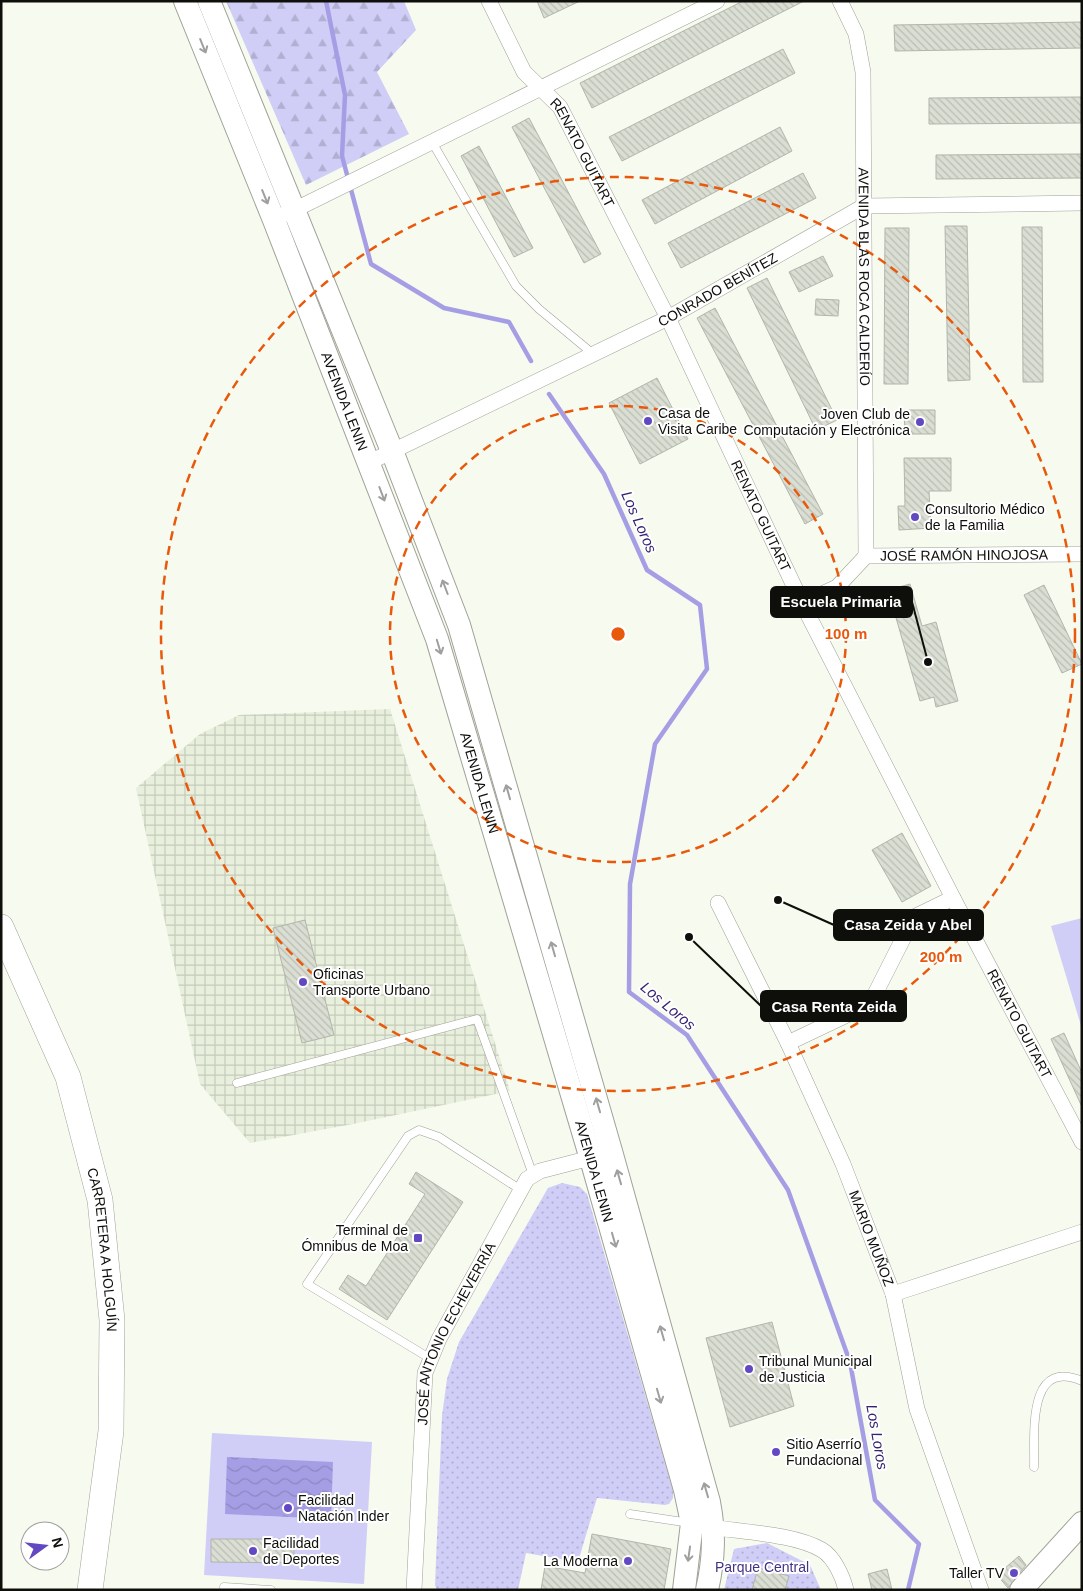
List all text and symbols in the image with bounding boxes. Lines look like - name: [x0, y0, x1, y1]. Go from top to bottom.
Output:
- one-way arrow: [199, 38, 209, 53]
- street label: RENATO GUITART: [547, 94, 618, 210]
- street label: AVENIDA BLAS ROCA CALDERÍO: [856, 167, 873, 386]
- one-way arrow: [260, 189, 270, 204]
- street label: CONRADO BENÍTEZ: [655, 249, 780, 330]
- street label: AVENIDA LENIN: [318, 350, 371, 453]
- place label: Casa de Visita Caribe: [658, 405, 737, 437]
- place label: Joven Club de Computación y Electrónica: [743, 406, 910, 438]
- marker: Casa de Visita Caribe: [642, 415, 654, 427]
- marker: Joven Club de Computación y Electrónica: [914, 416, 926, 428]
- street label: RENATO GUITART: [728, 458, 794, 574]
- one-way arrow: [379, 487, 388, 502]
- water label: Los Loros: [618, 488, 661, 556]
- place label: Consultorio Médico de la Familia: [925, 501, 1045, 533]
- marker: Consultorio Médico de la Familia: [909, 511, 921, 523]
- street label: JOSÉ RAMÓN HINOJOSA: [880, 546, 1049, 564]
- one-way arrow: [440, 580, 449, 595]
- callout: Escuela Primaria: [771, 587, 912, 617]
- text: Escuela Primaria: [781, 593, 902, 610]
- centre of rings: [609, 625, 627, 643]
- text: 100 m: [825, 625, 867, 642]
- one-way arrow: [435, 638, 444, 654]
- street label: AVENIDA LENIN: [457, 730, 502, 835]
- one-way arrow: [502, 785, 512, 801]
- callout: Casa Zeida y Abel: [834, 910, 983, 940]
- text: Casa Zeida y Abel: [844, 916, 972, 933]
- one-way arrow: [547, 941, 557, 957]
- text: 200 m: [920, 948, 962, 965]
- place label: Oficinas Transporte Urbano: [313, 966, 430, 998]
- street label: RENATO GUITART: [984, 966, 1055, 1081]
- marker: Oficinas Transporte Urbano: [297, 976, 309, 988]
- water label: Los Loros: [638, 978, 699, 1034]
- callout: Casa Renta Zeida: [761, 991, 906, 1021]
- text: Casa Renta Zeida: [771, 998, 897, 1015]
- one-way arrow: [593, 1097, 602, 1113]
- street label: AVENIDA LENIN: [572, 1119, 616, 1224]
- street label: CARRETERA A HOLGUÍN: [84, 1166, 120, 1332]
- one-way arrow: [613, 1169, 623, 1185]
- street label: MARIO MUÑOZ: [846, 1188, 897, 1289]
- place label: Terminal de Ómnibus de Moa: [301, 1222, 408, 1254]
- one-way arrow: [609, 1231, 619, 1247]
- marker: Terminal de Ómnibus de Moa: [412, 1232, 424, 1244]
- street label: JOSÉ ANTONIO ECHEVERRÍA: [414, 1239, 499, 1426]
- one-way arrow: [657, 1326, 666, 1342]
- place label: Tribunal Municipal de Justicia: [759, 1353, 872, 1385]
- marker: Tribunal Municipal de Justicia: [743, 1363, 755, 1375]
- one-way arrow: [654, 1388, 664, 1404]
- water label: Los Loros: [863, 1403, 892, 1471]
- place label: Sitio Aserrío Fundacional: [786, 1436, 862, 1468]
- marker: Sitio Aserrío Fundacional: [770, 1446, 782, 1458]
- one-way arrow: [700, 1482, 710, 1498]
- place label: Facilidad Natación Inder: [298, 1492, 389, 1524]
- marker: Facilidad Natación Inder: [282, 1502, 294, 1514]
- north arrow: [20, 1521, 70, 1571]
- place label: Facilidad de Deportes: [263, 1535, 339, 1567]
- text: N: [49, 1536, 67, 1550]
- marker: Facilidad de Deportes: [247, 1545, 259, 1557]
- one-way arrow: [684, 1546, 694, 1562]
- place label: La Moderna: [543, 1553, 618, 1569]
- marker: La Moderna: [622, 1555, 634, 1567]
- park label: Parque Central: [715, 1559, 809, 1575]
- place label: Taller TV: [949, 1565, 1005, 1581]
- marker: Taller TV: [1008, 1567, 1020, 1579]

